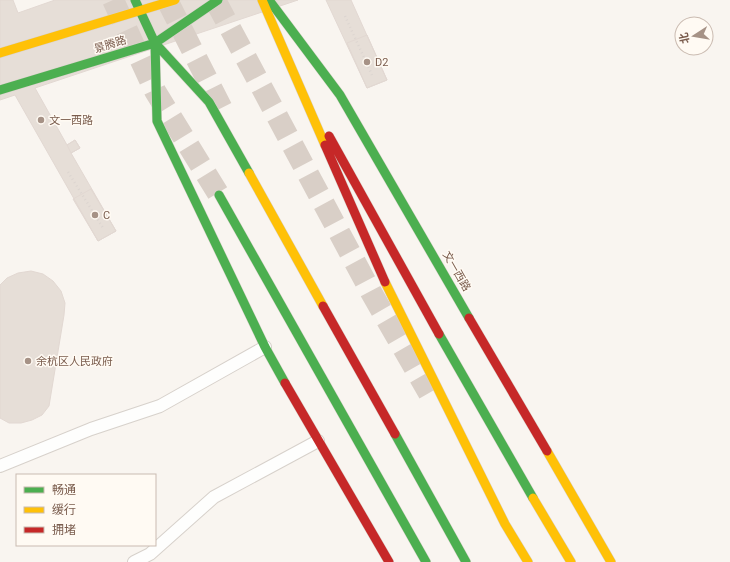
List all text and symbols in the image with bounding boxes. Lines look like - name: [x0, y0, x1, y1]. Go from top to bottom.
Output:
- north arrow: [674, 16, 714, 56]
- text: 北: [677, 31, 692, 45]
- street label: 景腾路: [92, 33, 128, 56]
- place label: D2: [375, 56, 388, 69]
- marker: D2: [362, 57, 372, 67]
- place label: 文一西路: [49, 114, 93, 127]
- marker: 文一西路: [36, 115, 46, 125]
- place label: C: [103, 209, 110, 222]
- marker: C: [90, 210, 100, 220]
- street label: 文一西路: [440, 249, 473, 294]
- place label: 余杭区人民政府: [36, 355, 113, 368]
- marker: 余杭区人民政府: [23, 356, 33, 366]
- legend: [16, 474, 156, 546]
- text: 畅通: [52, 483, 76, 497]
- text: 缓行: [52, 503, 76, 517]
- text: 拥堵: [52, 523, 76, 537]

